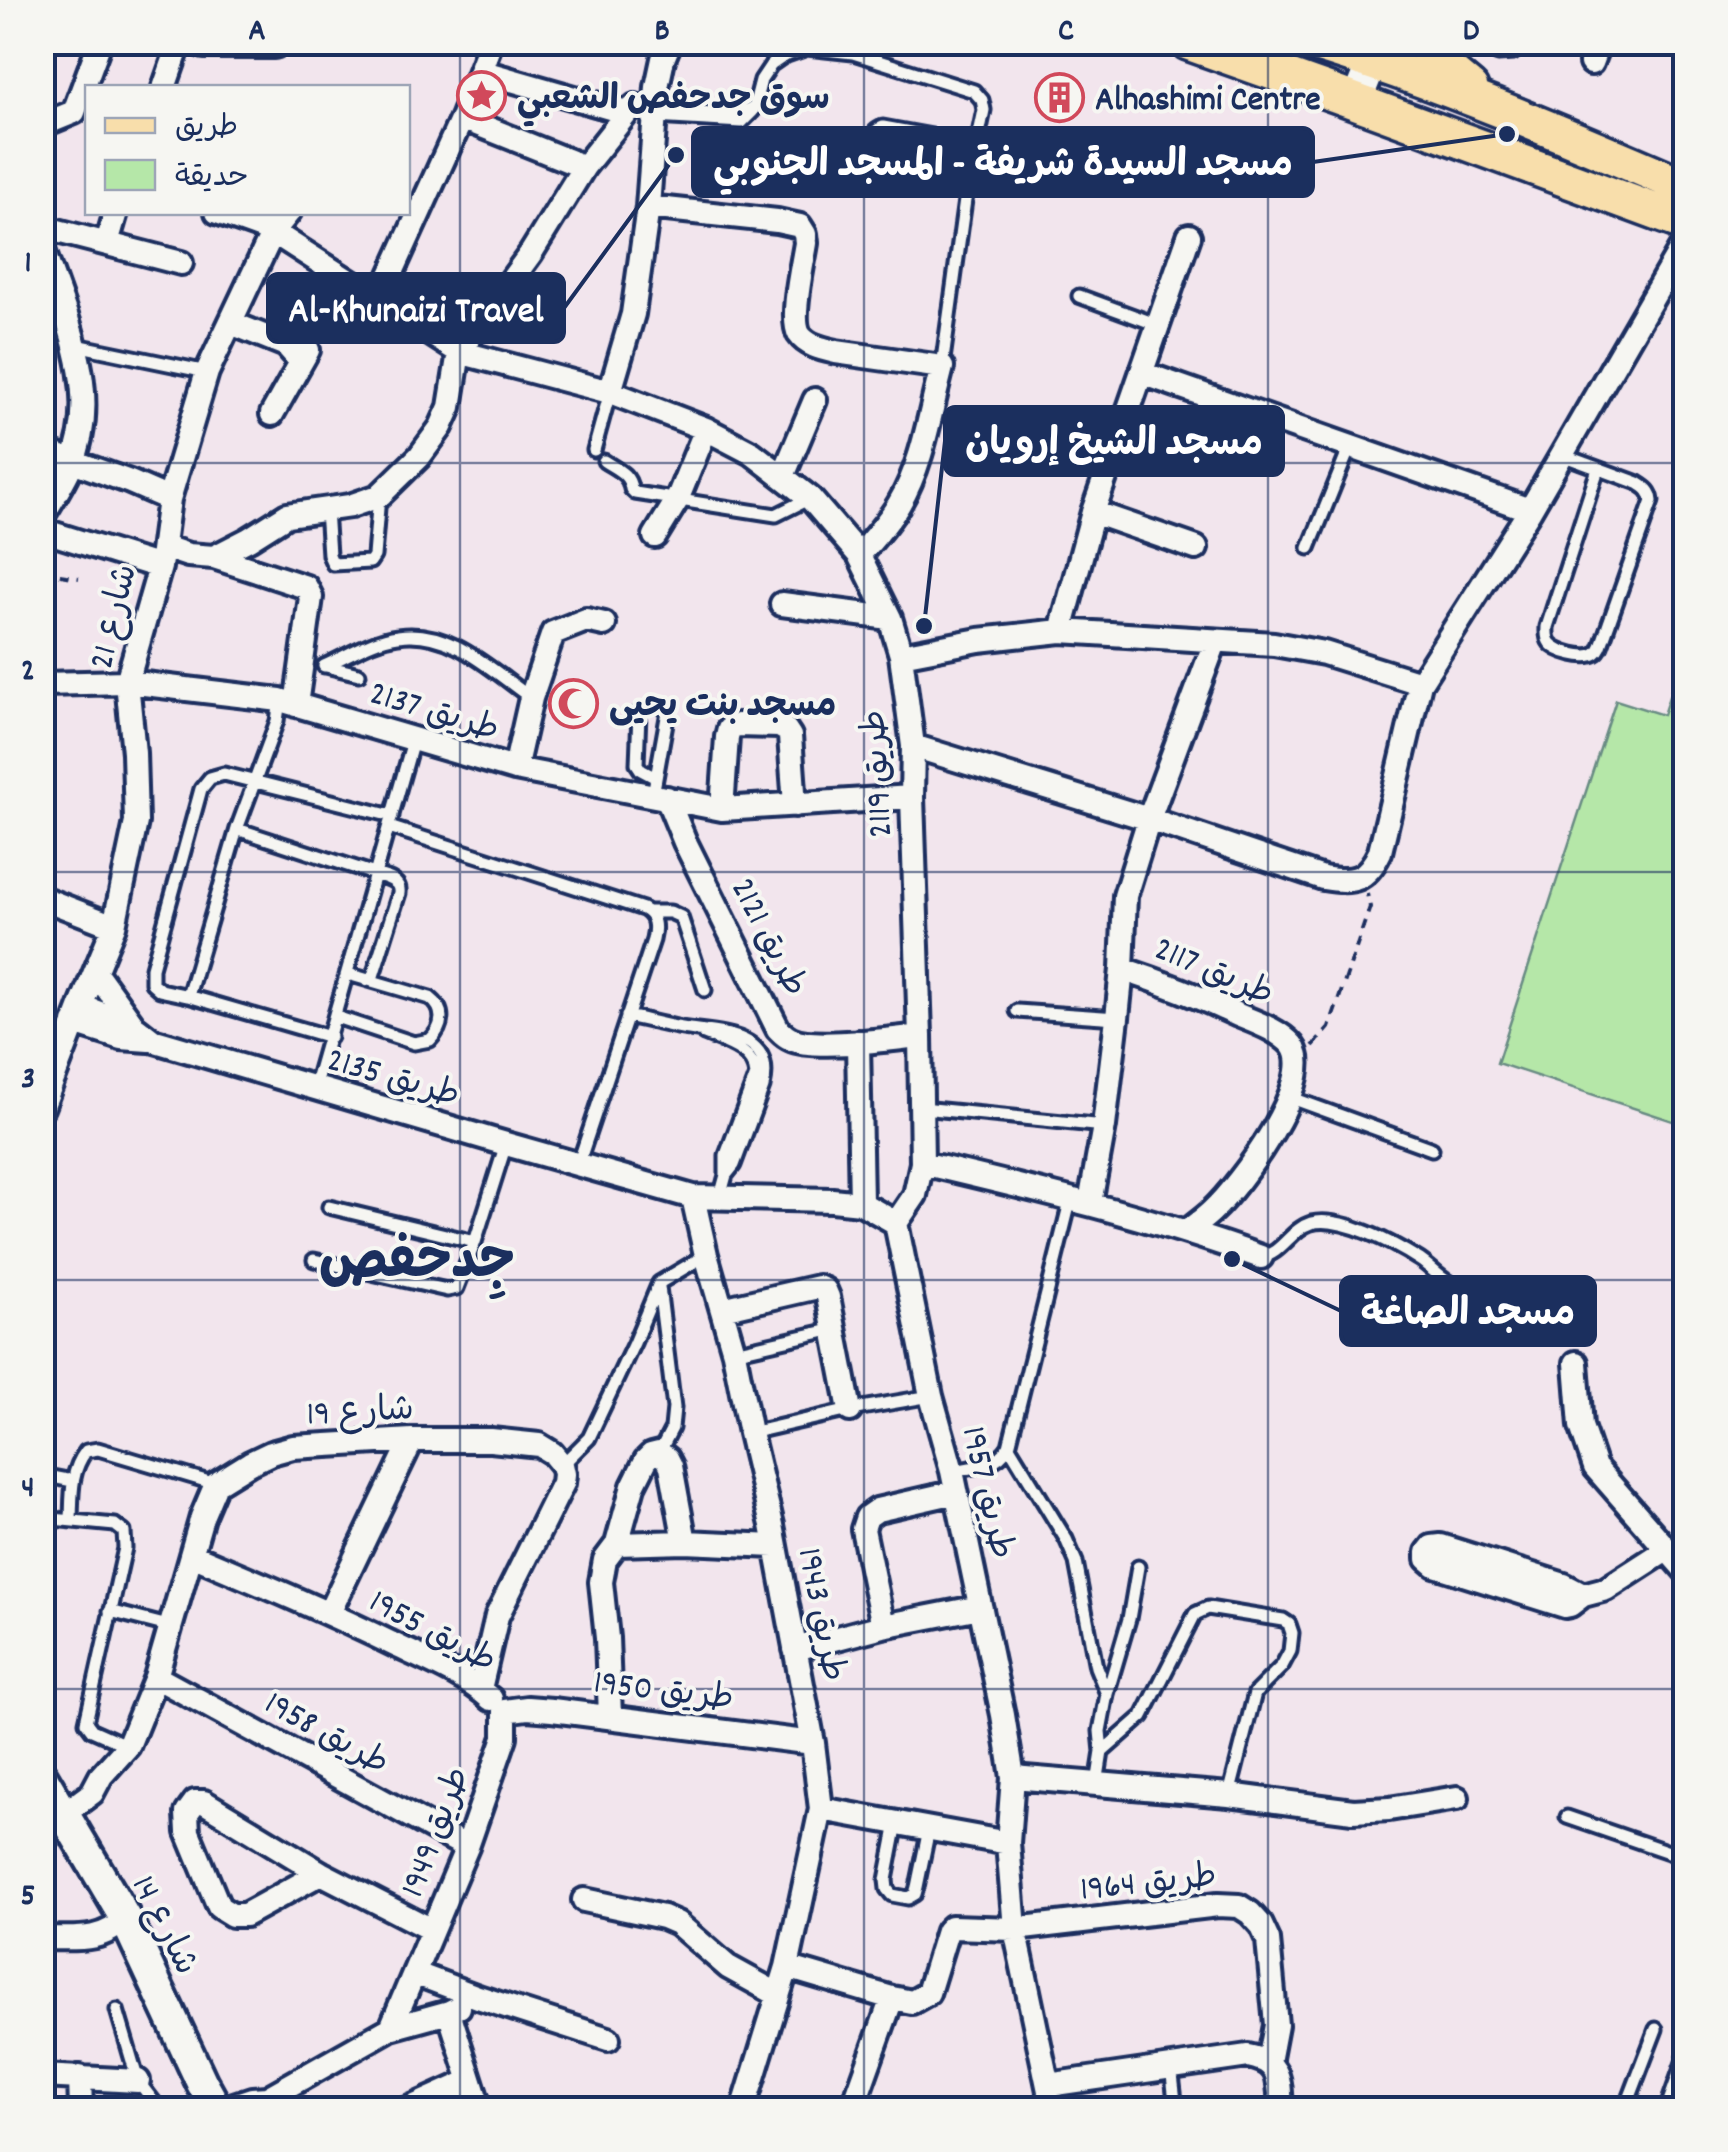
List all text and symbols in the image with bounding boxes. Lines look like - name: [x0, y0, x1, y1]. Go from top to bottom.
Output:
- text: A: [248, 10, 266, 56]
- text: B: [654, 10, 670, 56]
- text: C: [1058, 10, 1074, 56]
- text: D: [1463, 10, 1480, 56]
- place icon: سوق جدحفص الشعبي: [456, 70, 508, 122]
- building icon: Alhashimi Centre: [1034, 71, 1086, 123]
- place label: سوق جدحفص الشعبي: [517, 76, 830, 127]
- place label: Alhashimi Centre: [1095, 77, 1321, 127]
- legend: [85, 85, 410, 215]
- text: طريق: [175, 108, 238, 151]
- callout: مسجد السيدة شريفة - المسجد الجنوبي: [693, 128, 1313, 196]
- text: مسجد السيدة شريفة - المسجد الجنوبي: [713, 140, 1293, 195]
- text: حديقة: [175, 158, 249, 201]
- text: 1: [24, 242, 32, 288]
- callout: Al-Khunaizi Travel: [268, 274, 564, 342]
- text: Al-Khunaizi Travel: [288, 286, 545, 341]
- callout: مسجد الشيخ إرويان: [945, 407, 1283, 475]
- text: مسجد الشيخ إرويان: [965, 419, 1263, 474]
- street label: شارع 21: [79, 559, 153, 675]
- text: 2: [21, 650, 35, 696]
- street label: طريق 2137: [362, 670, 505, 757]
- mosque icon: مسجد بنت يحيى: [548, 677, 600, 729]
- place label: مسجد بنت يحيى: [609, 683, 836, 733]
- street label: طريق 2119: [852, 708, 908, 839]
- street label: طريق 2121: [715, 870, 818, 1006]
- street label: طريق 2117: [1145, 926, 1281, 1021]
- street label: طريق 2135: [320, 1037, 465, 1123]
- text: 3: [21, 1058, 35, 1104]
- district label: جِدحفص: [319, 1226, 515, 1305]
- callout: مسجد الصاغة: [1341, 1277, 1595, 1345]
- text: مسجد الصاغة: [1361, 1289, 1575, 1344]
- street label: شارع 19: [305, 1386, 415, 1442]
- street label: طريق 1957: [946, 1422, 1025, 1564]
- text: 4: [21, 1467, 35, 1513]
- street label: طريق 1943: [782, 1544, 857, 1686]
- street label: طريق 1955: [359, 1579, 504, 1688]
- street label: طريق 1950: [591, 1660, 736, 1726]
- street label: طريق 1958: [254, 1681, 397, 1790]
- street label: طريق 1949: [390, 1760, 485, 1905]
- street label: طريق 1964: [1078, 1853, 1219, 1917]
- street label: شارع 14: [116, 1868, 209, 1985]
- text: 5: [21, 1875, 35, 1921]

